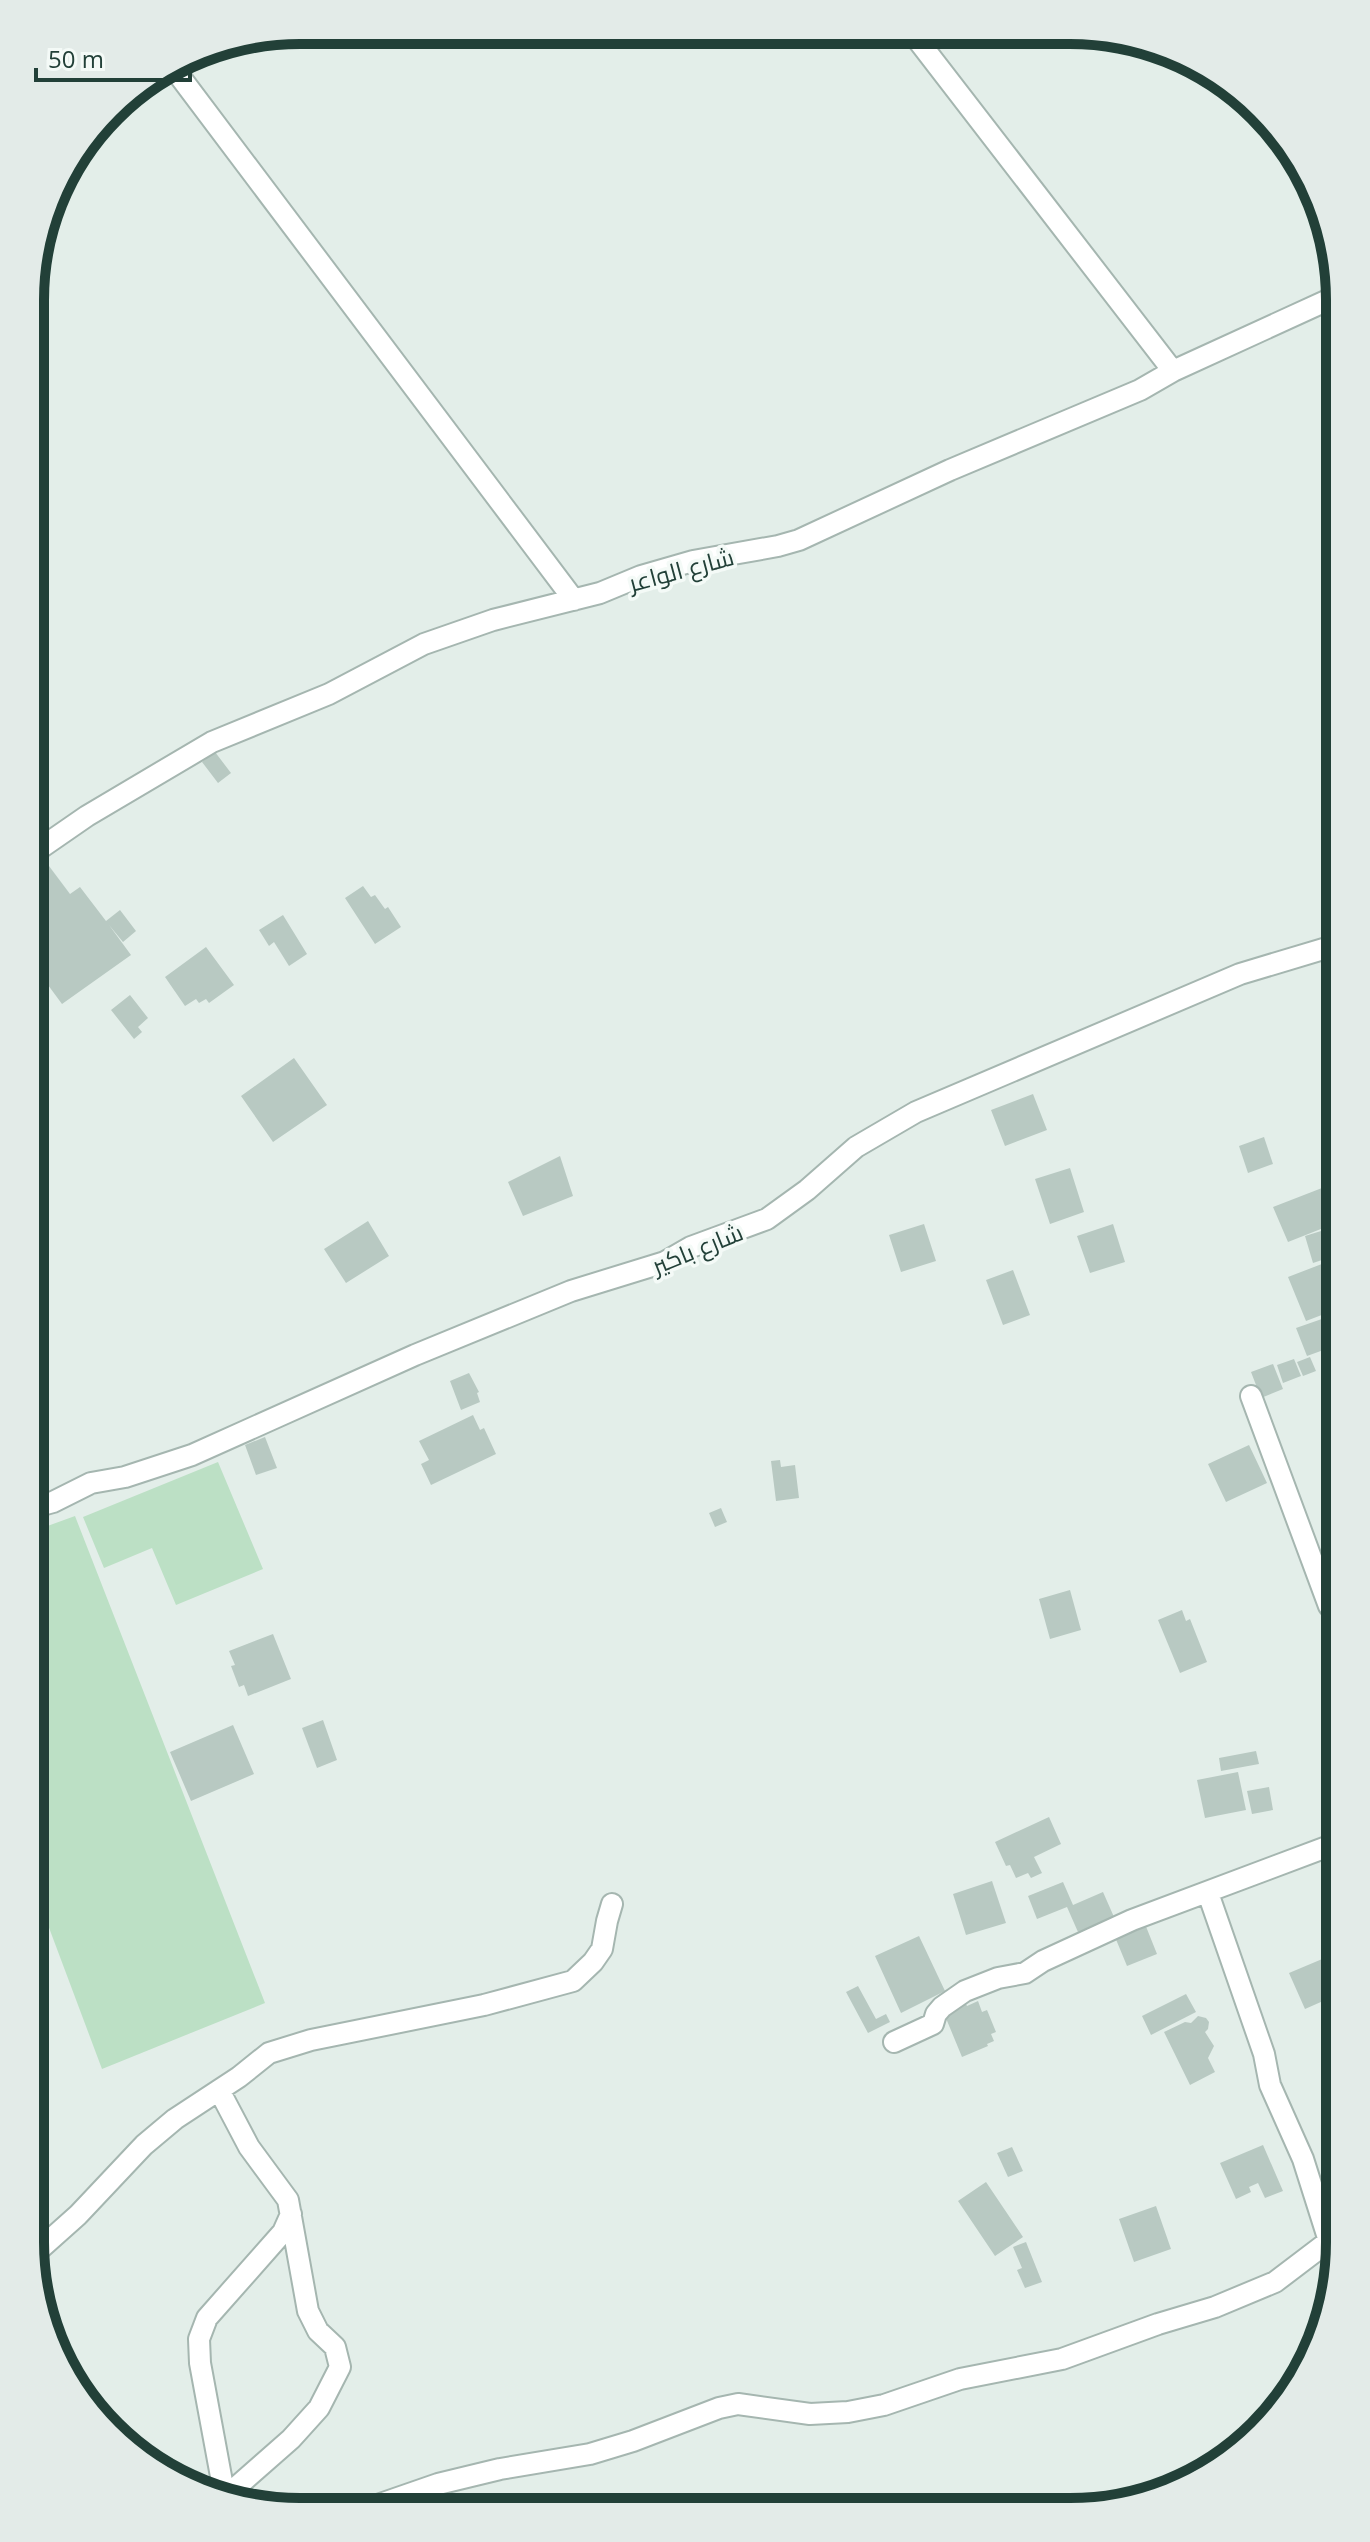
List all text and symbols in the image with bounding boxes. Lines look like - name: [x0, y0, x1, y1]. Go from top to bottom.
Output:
- scale bar: [36, 32, 190, 82]
- text: 50 m: [48, 42, 104, 75]
- street label: شارع الواعر: [623, 539, 737, 600]
- street label: شارع باكير: [645, 1215, 748, 1283]

